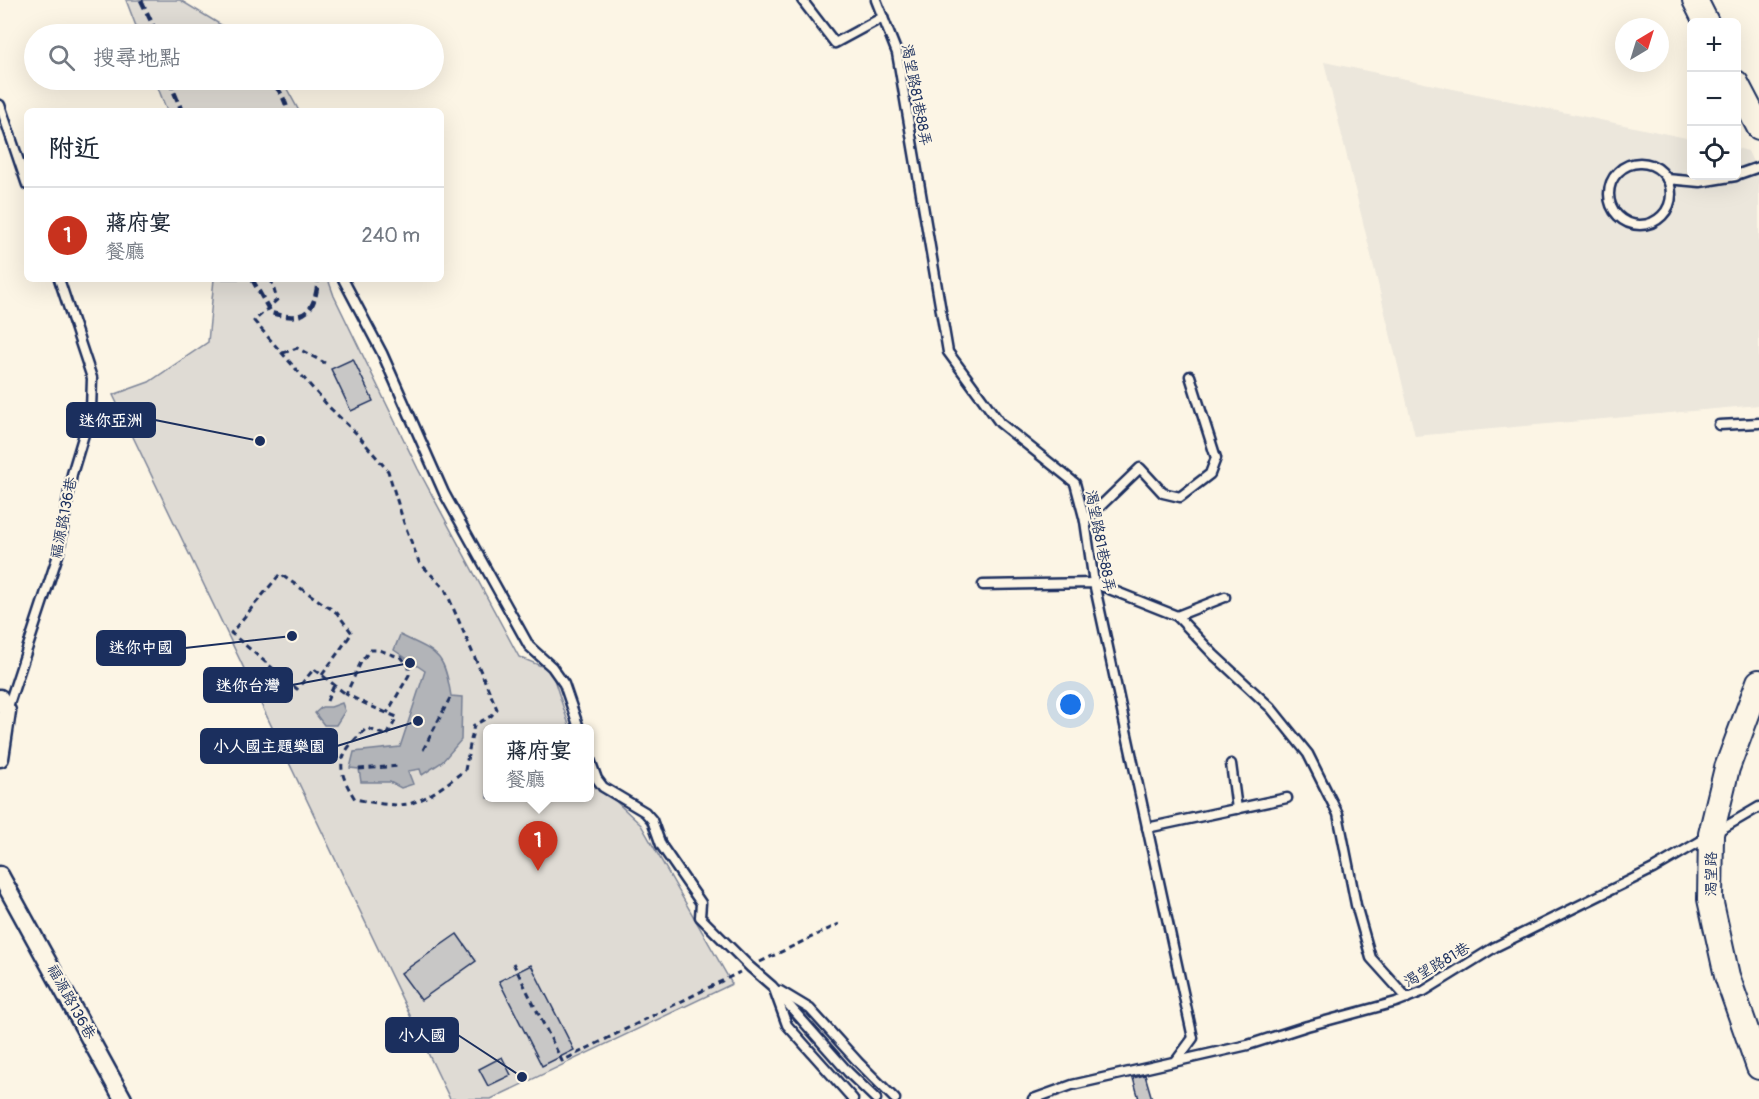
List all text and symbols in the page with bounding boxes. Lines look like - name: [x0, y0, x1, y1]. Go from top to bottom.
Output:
- north arrow: [1615, 18, 1669, 72]
- map controls: [1687, 18, 1741, 180]
- button: +: [1687, 18, 1741, 72]
- search box: [24, 24, 444, 90]
- icon: search: [45, 41, 78, 74]
- street label: 渴望路81巷88弄: [897, 42, 935, 148]
- text: 搜尋地點: [93, 44, 181, 72]
- button: −: [1687, 72, 1741, 126]
- button: locate: [1687, 126, 1741, 180]
- text: 附近: [48, 133, 100, 165]
- text: 蔣府宴: [105, 209, 171, 237]
- text: 1: [64, 223, 71, 248]
- text: 240 m: [361, 223, 420, 248]
- text: 餐廳: [105, 239, 145, 264]
- callout: 迷你亞洲: [67, 403, 155, 437]
- text: 迷你亞洲: [79, 411, 143, 431]
- street label: 福源路136巷: [47, 475, 81, 561]
- street label: 渴望路81巷88弄: [1081, 488, 1119, 594]
- callout: 迷你中國: [97, 631, 185, 665]
- text: 迷你中國: [109, 638, 173, 658]
- callout: 迷你台灣: [204, 668, 292, 702]
- text: 迷你台灣: [216, 676, 280, 696]
- your location: [1056, 690, 1085, 719]
- popup: [483, 724, 594, 802]
- callout: 小人國主題樂園: [201, 729, 337, 763]
- text: 小人國主題樂園: [213, 737, 325, 757]
- text: 蔣府宴: [505, 737, 572, 765]
- text: 餐廳: [505, 767, 545, 792]
- pin: 1: [518, 822, 558, 871]
- street label: 渴望路: [1702, 851, 1721, 897]
- street label: 渴望路81巷: [1400, 938, 1474, 992]
- street label: 福源路136巷: [43, 961, 99, 1043]
- callout: 小人國: [386, 1018, 458, 1052]
- text: 小人國: [398, 1026, 446, 1046]

